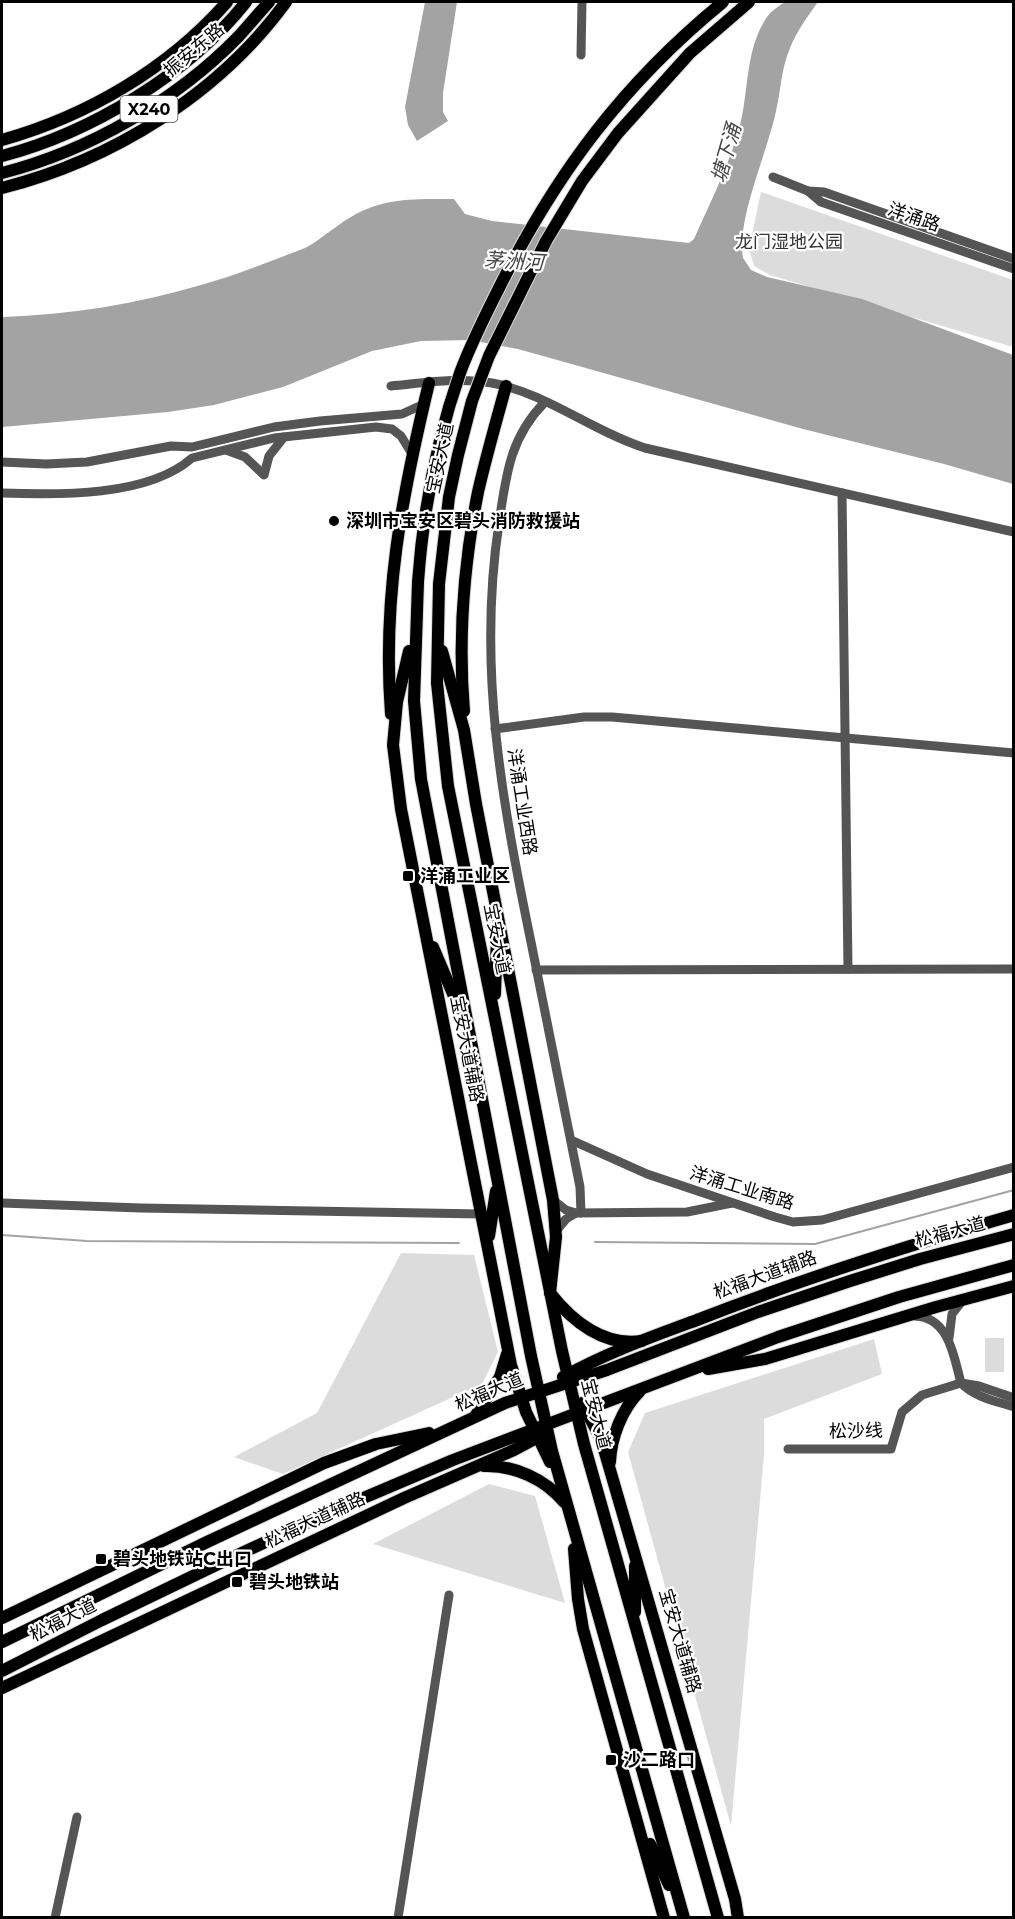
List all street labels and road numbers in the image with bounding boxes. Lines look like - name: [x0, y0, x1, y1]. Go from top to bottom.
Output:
- street label: 振安东路: [159, 18, 229, 82]
- road number: X240: [120, 96, 178, 122]
- street label: 洋涌路: [885, 198, 943, 236]
- street label: 宝安大道: [422, 420, 458, 496]
- street label: 洋涌工业西路: [503, 747, 541, 857]
- street label: 宝安大道: [479, 902, 515, 976]
- street label: 宝安大道辅路: [446, 994, 488, 1104]
- street label: 洋涌工业南路: [687, 1162, 797, 1214]
- street label: 松福大道: [912, 1212, 988, 1252]
- street label: 松福大道辅路: [710, 1246, 820, 1304]
- street label: 松福大道: [452, 1368, 526, 1416]
- street label: 宝安大道: [577, 1376, 615, 1452]
- street label: 松沙线: [829, 1420, 883, 1442]
- street label: 松福大道辅路: [261, 1487, 369, 1553]
- street label: 宝安大道辅路: [655, 1586, 705, 1696]
- street label: 松福大道: [26, 1594, 100, 1646]

